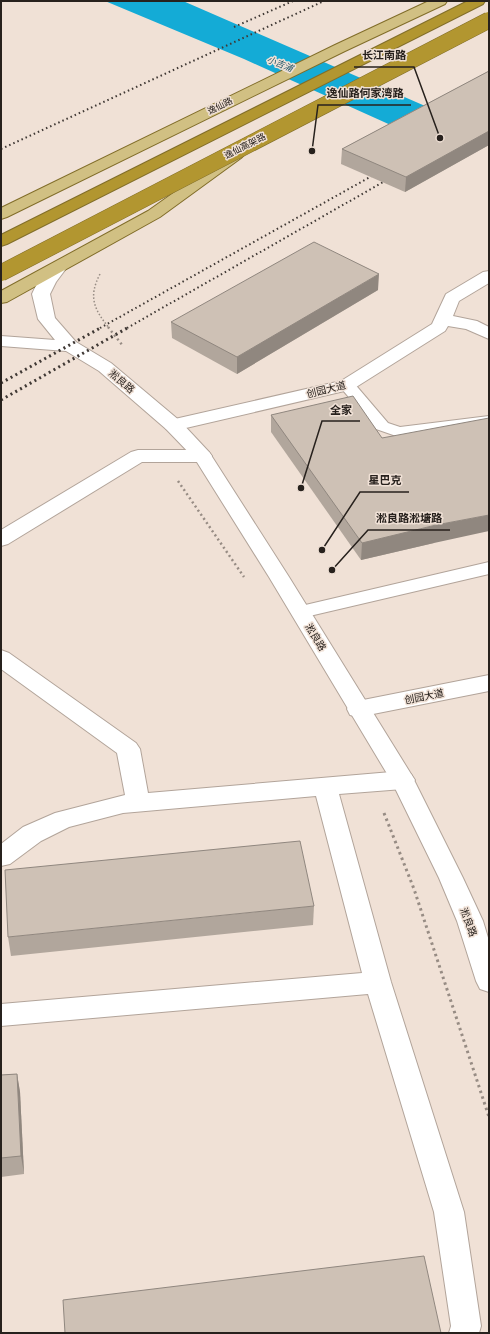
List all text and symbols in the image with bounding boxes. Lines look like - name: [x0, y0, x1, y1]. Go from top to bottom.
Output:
- callout: 长江南路: [354, 44, 414, 67]
- text: 长江南路: [362, 49, 407, 61]
- water label: 小吉浦: [266, 54, 296, 74]
- callout: 逸仙路何家湾路: [318, 82, 411, 105]
- text: 逸仙路何家湾路: [327, 87, 404, 99]
- street label: 逸仙路: [205, 95, 234, 116]
- street label: 逸仙高架路: [222, 130, 267, 161]
- street label: 淞良路: [107, 367, 137, 395]
- street label: 创园大道: [305, 379, 347, 400]
- callout: 全家: [322, 398, 360, 421]
- text: 全家: [330, 404, 352, 416]
- callout: 星巴克: [360, 469, 409, 492]
- text: 星巴克: [369, 474, 402, 486]
- callout: 淞良路淞塘路: [368, 507, 450, 530]
- text: 淞良路淞塘路: [376, 512, 443, 524]
- street label: 淞良路: [303, 622, 328, 653]
- street label: 创园大道: [403, 687, 445, 706]
- street label: 淞良路: [458, 906, 479, 938]

